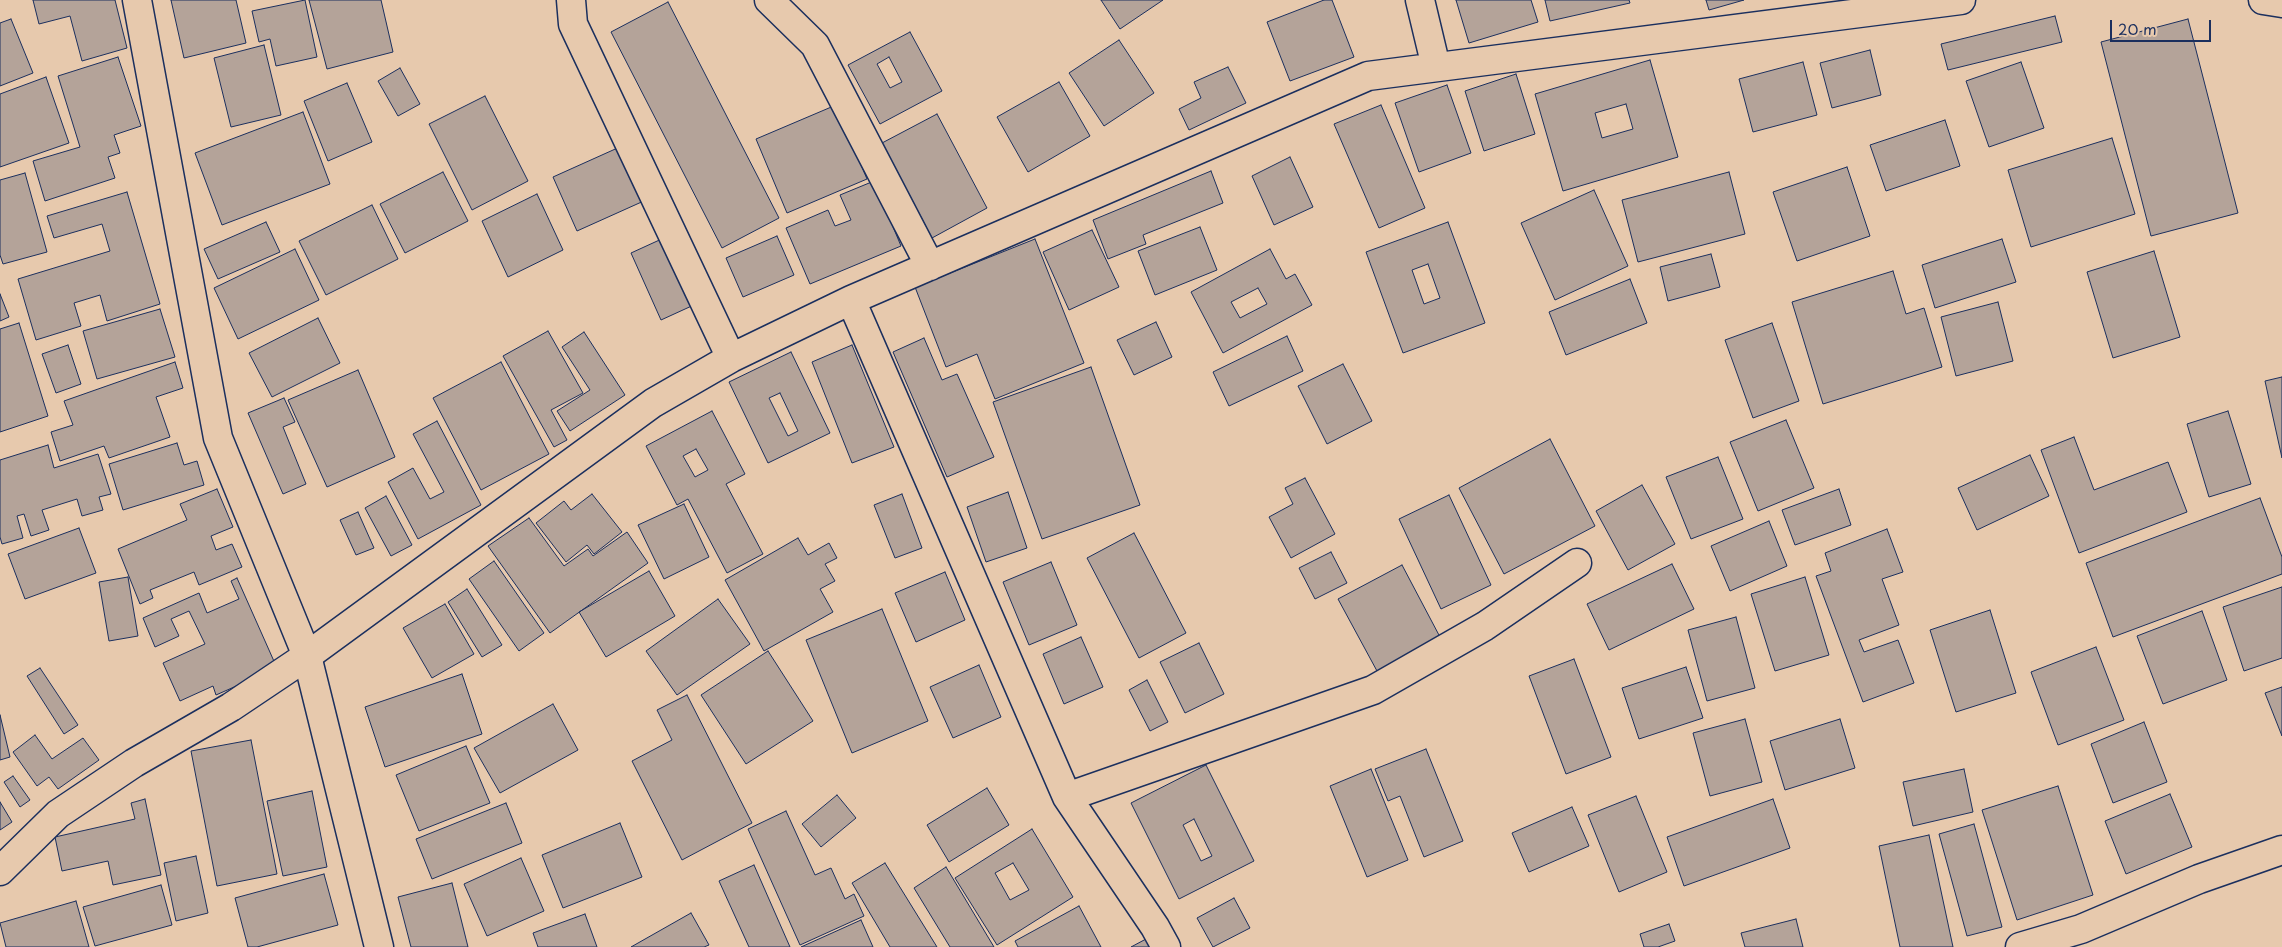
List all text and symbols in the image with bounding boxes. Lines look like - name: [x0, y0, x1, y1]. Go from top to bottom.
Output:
- scale bar: [2112, 10, 2213, 42]
- text: 20 m: [2118, 17, 2157, 40]

